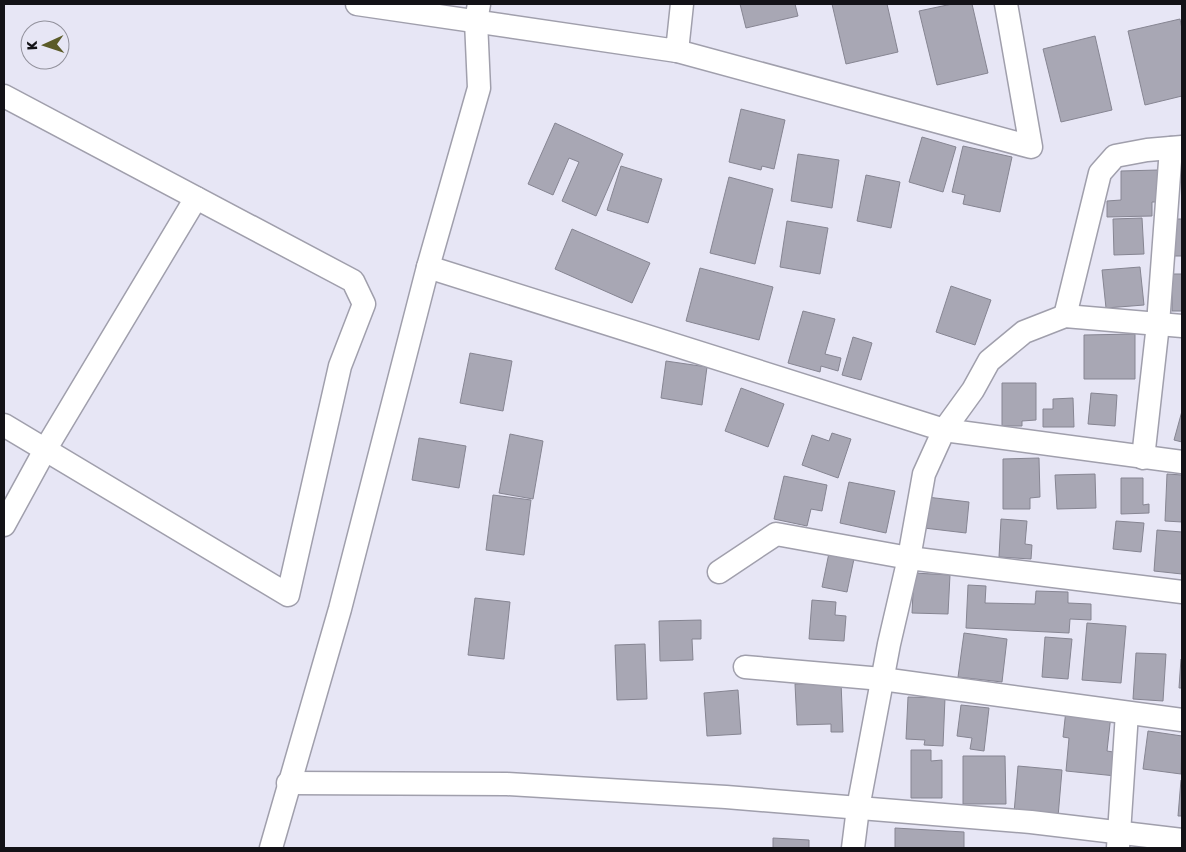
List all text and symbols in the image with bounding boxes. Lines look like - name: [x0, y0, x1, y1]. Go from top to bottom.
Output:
- north arrow: [20, 20, 70, 70]
- text: K: [24, 40, 41, 51]

